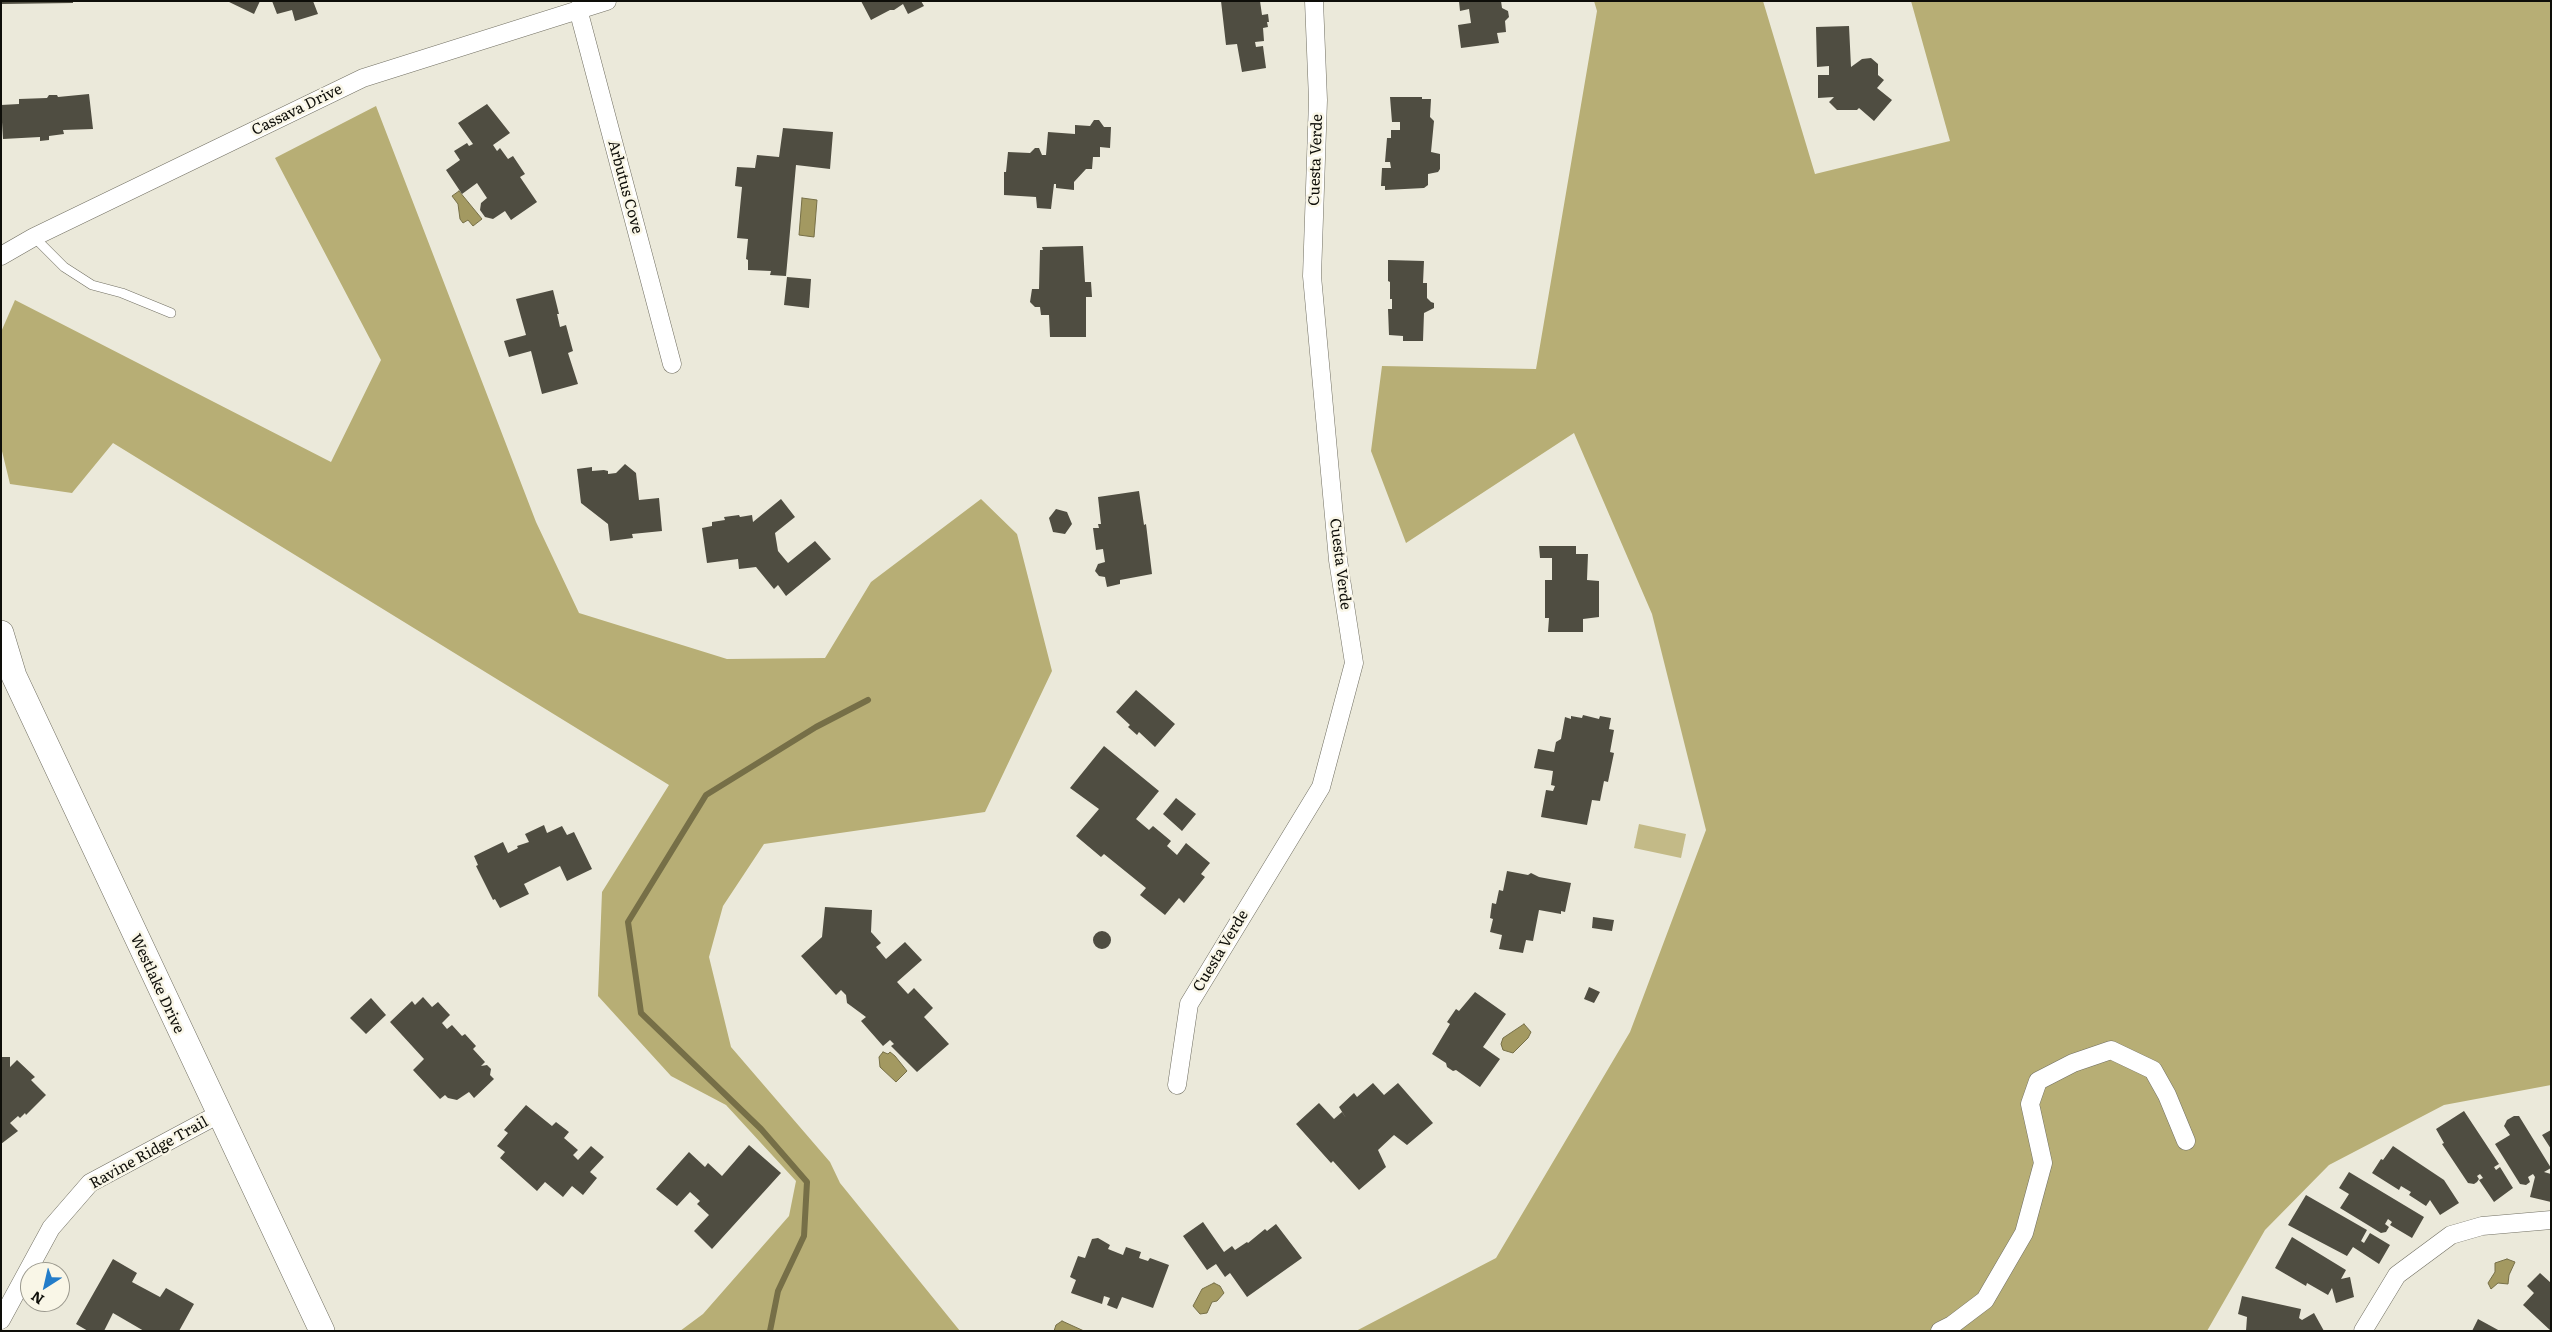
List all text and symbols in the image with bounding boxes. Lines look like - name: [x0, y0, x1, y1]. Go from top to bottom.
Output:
- street label: Cassava Drive: [249, 80, 345, 140]
- street label: Cuesta Verde: [1305, 114, 1327, 206]
- street label: Arbutus Cove: [604, 138, 646, 236]
- street label: Cuesta Verde: [1325, 517, 1355, 611]
- street label: Cuesta Verde: [1190, 907, 1252, 995]
- street label: Westlake Drive: [126, 931, 188, 1037]
- street label: Ravine Ridge Trail: [87, 1113, 211, 1193]
- north arrow: [20, 1262, 70, 1312]
- text: N: [26, 1287, 48, 1310]

